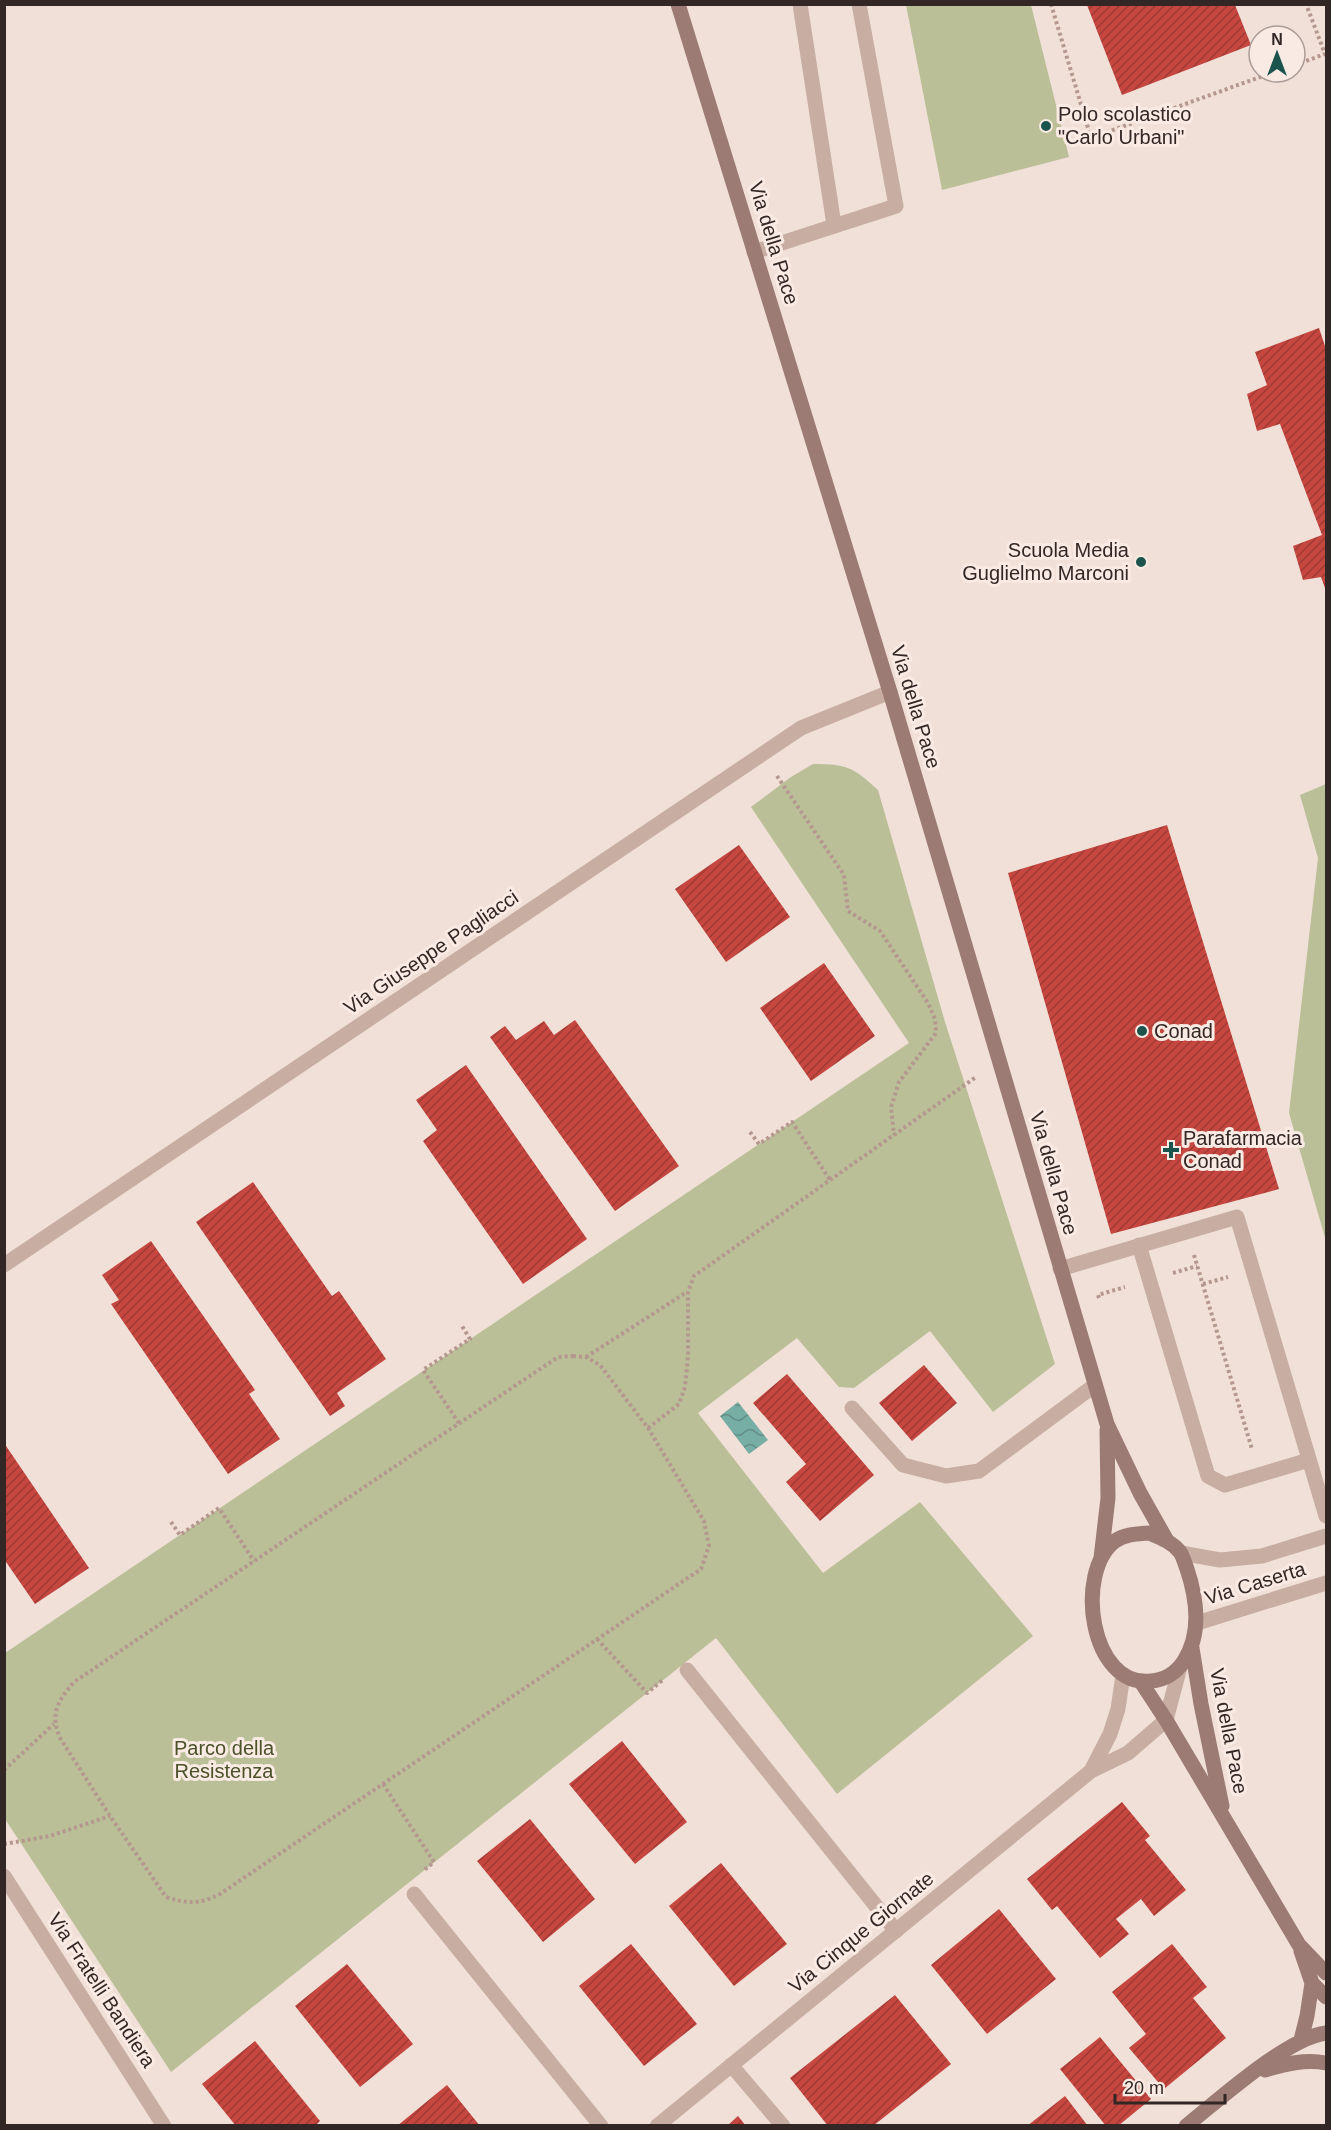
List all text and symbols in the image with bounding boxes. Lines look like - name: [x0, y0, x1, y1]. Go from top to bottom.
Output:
- north arrow: [1247, 24, 1307, 84]
- text: N: [1271, 31, 1283, 48]
- place label: Polo scolastico "Carlo Urbani": [1058, 103, 1191, 148]
- marker: Polo scolastico "Carlo Urbani": [1039, 119, 1053, 133]
- street label: Via della Pace: [745, 179, 803, 307]
- place label: Scuola Media Guglielmo Marconi: [962, 539, 1130, 584]
- marker: Scuola Media Guglielmo Marconi: [1134, 555, 1148, 569]
- street label: Via della Pace: [887, 643, 945, 771]
- street label: Via Giuseppe Pagliacci: [340, 885, 522, 1019]
- place label: Conad: [1154, 1020, 1213, 1042]
- marker: Conad: [1135, 1024, 1149, 1038]
- street label: Via della Pace: [1026, 1109, 1082, 1237]
- place label: Parafarmacia Conad: [1183, 1127, 1303, 1172]
- marker: Parafarmacia Conad: [1164, 1143, 1178, 1157]
- street label: Via Caserta: [1202, 1557, 1309, 1609]
- street label: Via della Pace: [1206, 1666, 1252, 1796]
- park label: Parco della Resistenza: [174, 1737, 275, 1782]
- street label: Via Cinque Giornate: [784, 1867, 938, 1997]
- street label: Via Fratelli Bandiera: [44, 1909, 161, 2072]
- scale bar: [1115, 2067, 1224, 2105]
- text: 20 m: [1124, 2078, 1164, 2098]

